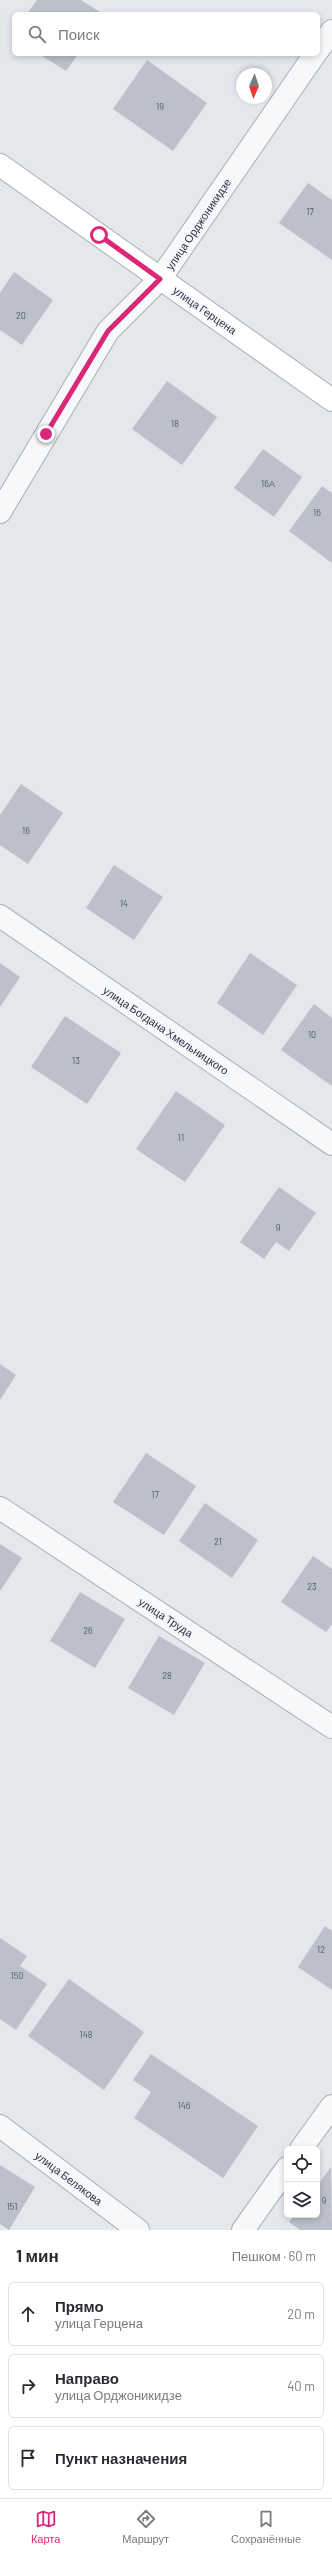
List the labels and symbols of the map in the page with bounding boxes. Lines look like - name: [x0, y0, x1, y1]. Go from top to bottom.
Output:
- north arrow: [236, 68, 272, 104]
- house number: 19: [156, 101, 164, 112]
- street label: улица Орджоникидзе: [163, 176, 233, 272]
- house number: 17: [306, 206, 314, 217]
- route start: [90, 226, 108, 244]
- street label: улица Герцена: [171, 283, 240, 337]
- house number: 20: [16, 310, 26, 321]
- house number: 18: [171, 418, 179, 429]
- route end: [37, 425, 55, 443]
- house number: 16А: [261, 478, 275, 489]
- house number: 16: [313, 507, 321, 518]
- house number: 16: [22, 825, 30, 836]
- house number: 14: [120, 898, 128, 909]
- street label: улица Богдана Хмельницкого: [101, 983, 231, 1077]
- house number: 10: [308, 1029, 316, 1040]
- house number: 13: [72, 1055, 80, 1066]
- house number: 11: [178, 1132, 184, 1143]
- house number: 9: [276, 1222, 281, 1233]
- house number: 17: [151, 1489, 159, 1500]
- house number: 21: [214, 1536, 222, 1547]
- house number: 23: [307, 1581, 317, 1592]
- street label: улица Труда: [136, 1595, 196, 1640]
- house number: 26: [83, 1625, 93, 1636]
- house number: 28: [162, 1670, 172, 1681]
- house number: 12: [317, 1944, 325, 1955]
- house number: 150: [11, 1970, 23, 1981]
- house number: 148: [80, 2029, 93, 2040]
- house number: 146: [178, 2100, 191, 2111]
- street label: улица Белякова: [33, 2149, 106, 2208]
- house number: 9: [322, 2195, 327, 2206]
- house number: 151: [7, 2201, 17, 2212]

